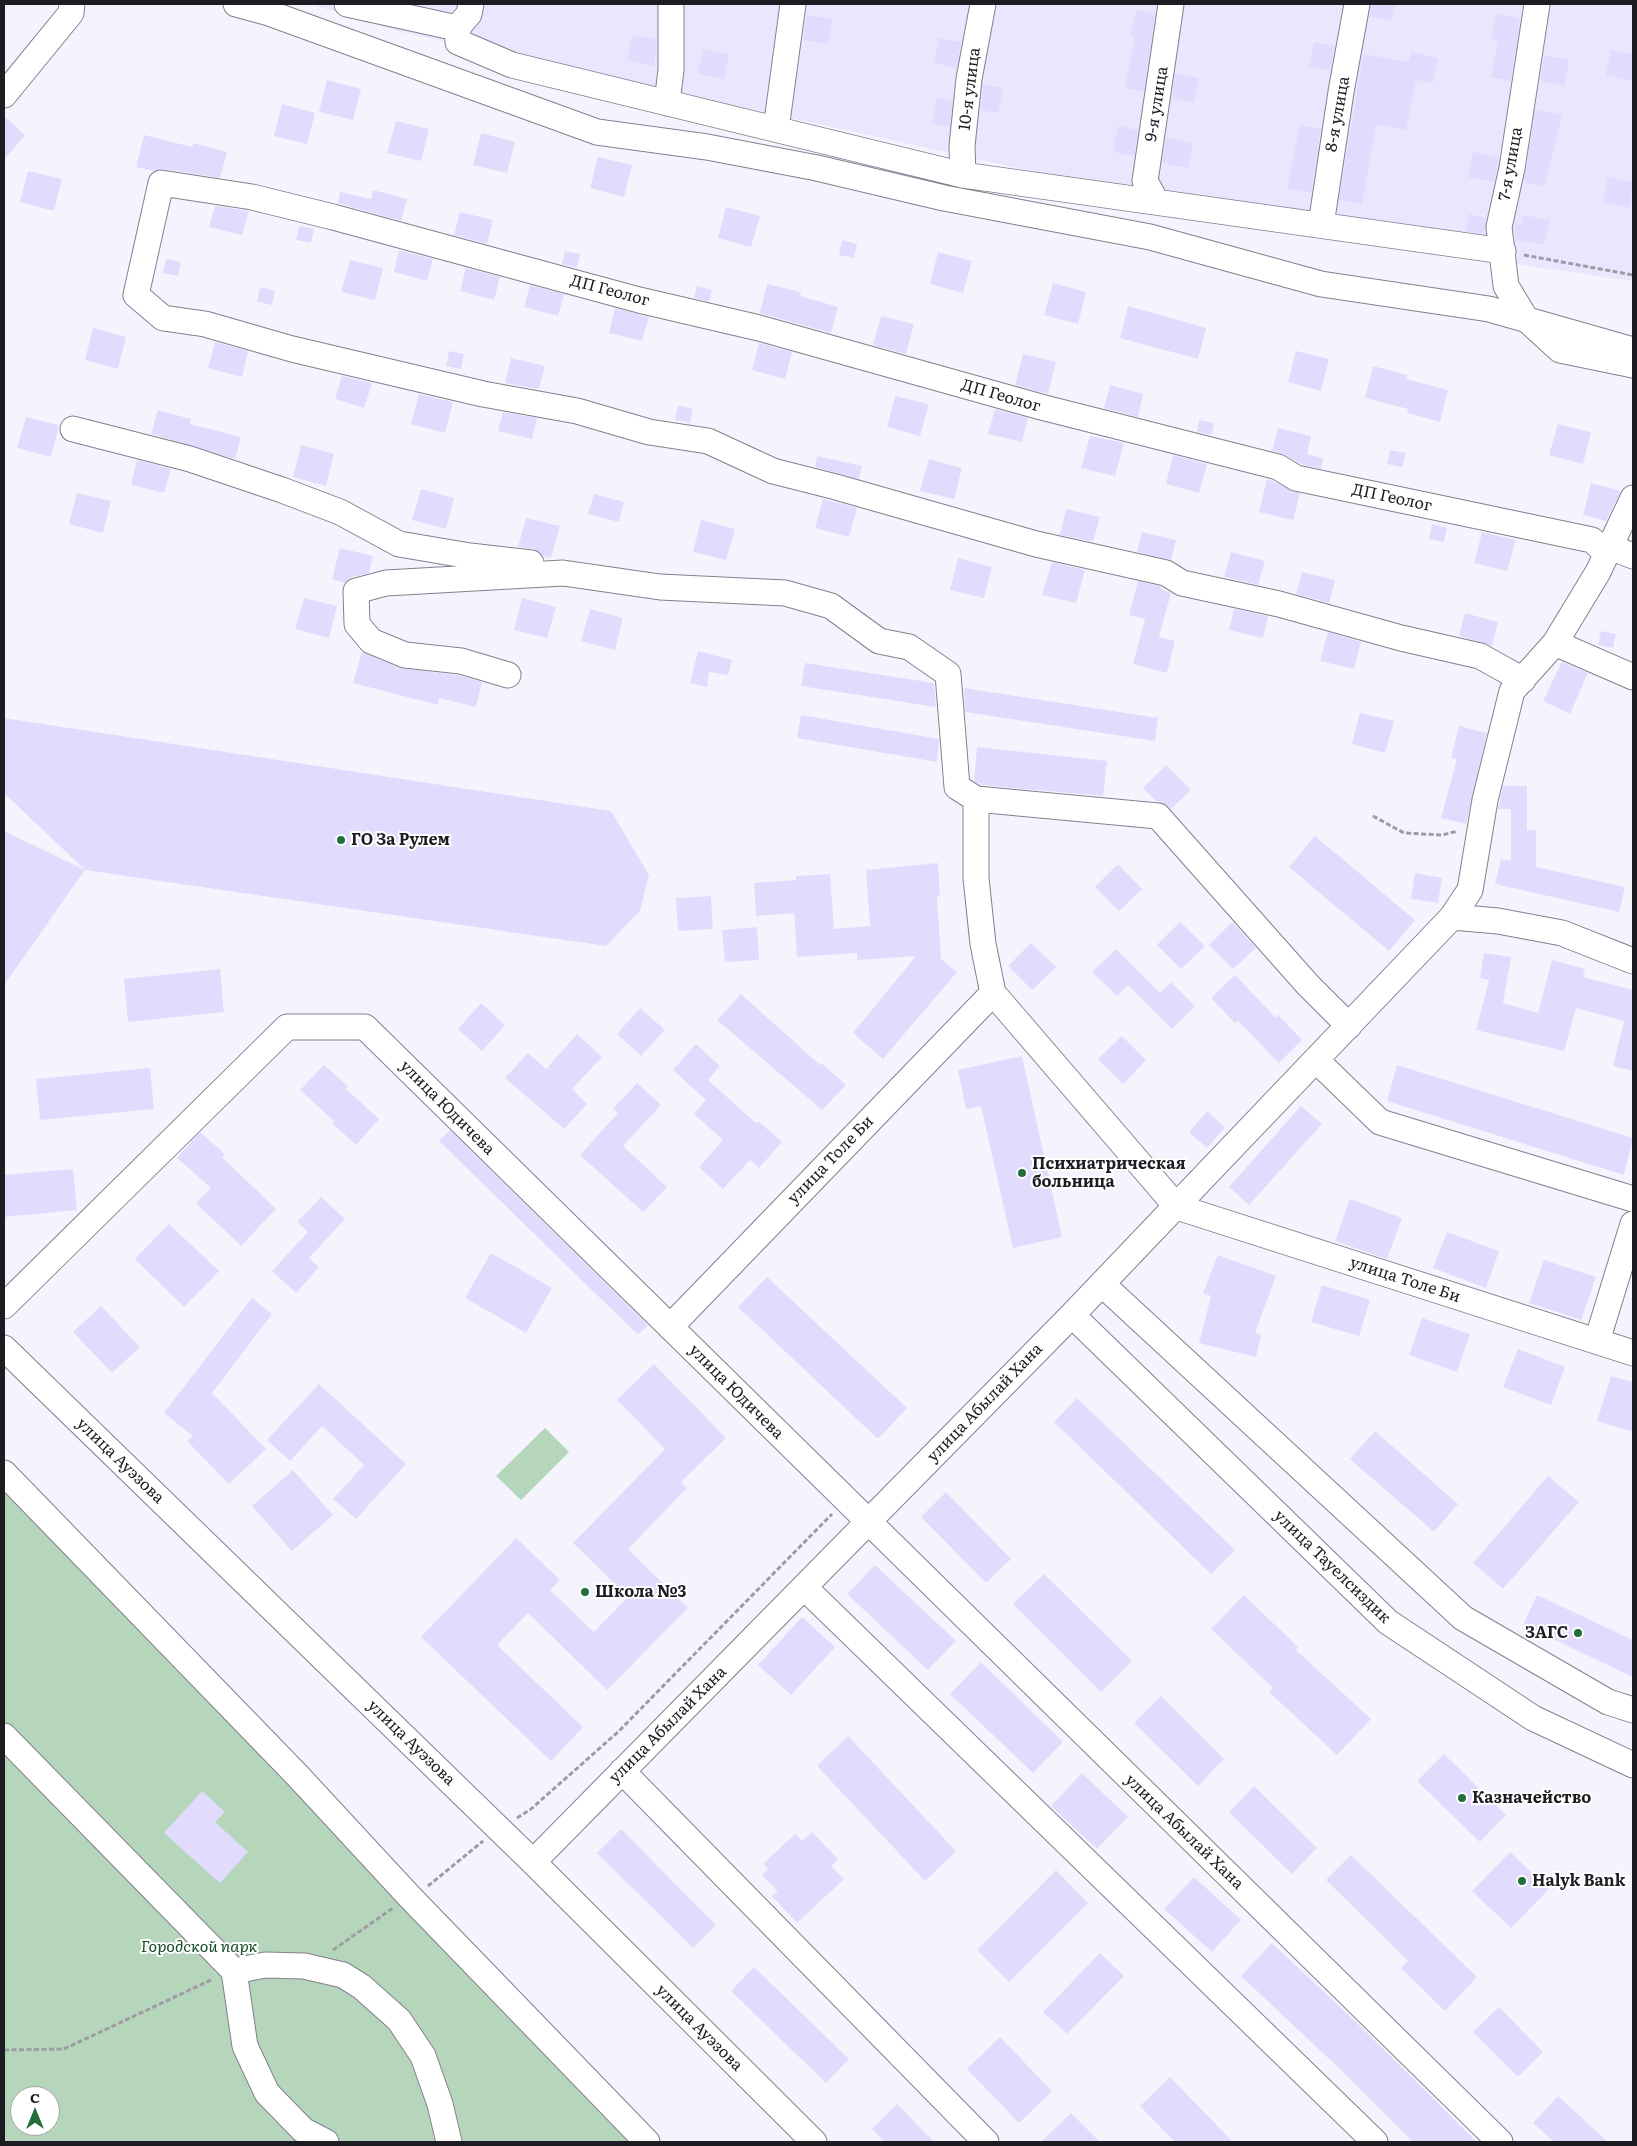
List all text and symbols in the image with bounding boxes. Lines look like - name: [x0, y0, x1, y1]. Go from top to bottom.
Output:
- street label: 10-я улица: [955, 46, 985, 132]
- street label: 9-я улица: [1142, 65, 1172, 143]
- street label: 8-я улица: [1322, 75, 1354, 153]
- street label: 7-я улица: [1495, 126, 1527, 202]
- street label: ДП Геолог: [568, 271, 652, 311]
- street label: ДП Геолог: [959, 376, 1043, 416]
- street label: ДП Геолог: [1350, 480, 1434, 516]
- place label: ГО За Рулем: [351, 830, 450, 850]
- marker: ГО За Рулем: [335, 834, 347, 846]
- street label: улица Юдичева: [396, 1057, 498, 1159]
- street label: улица Толе Би: [784, 1112, 878, 1208]
- place label: Психиатрическая больница: [1032, 1154, 1186, 1192]
- marker: Психиатрическая больница: [1016, 1167, 1028, 1179]
- street label: улица Толе Би: [1347, 1253, 1463, 1307]
- street label: улица Абылай Хана: [923, 1340, 1047, 1466]
- street label: улица Юдичева: [685, 1341, 787, 1443]
- street label: улица Ауэзова: [72, 1414, 168, 1508]
- street label: улица Тауелсиздик: [1270, 1506, 1394, 1628]
- place label: Школа №3: [595, 1582, 687, 1602]
- marker: Школа №3: [579, 1586, 591, 1598]
- place label: ЗАГС: [1525, 1623, 1568, 1643]
- marker: ЗАГС: [1572, 1627, 1584, 1639]
- street label: улица Абылай Хана: [605, 1662, 731, 1788]
- street label: улица Ауэзова: [363, 1696, 459, 1790]
- street label: улица Абылай Хана: [1121, 1770, 1247, 1894]
- place label: Казначейство: [1472, 1788, 1591, 1808]
- marker: Казначейство: [1456, 1792, 1468, 1804]
- place label: Halyk Bank: [1532, 1871, 1625, 1891]
- marker: Halyk Bank: [1516, 1875, 1528, 1887]
- park label: Городской парк: [141, 1937, 257, 1957]
- street label: улица Ауэзова: [652, 1981, 746, 2075]
- north arrow: [10, 2086, 60, 2136]
- text: С: [30, 2087, 40, 2107]

